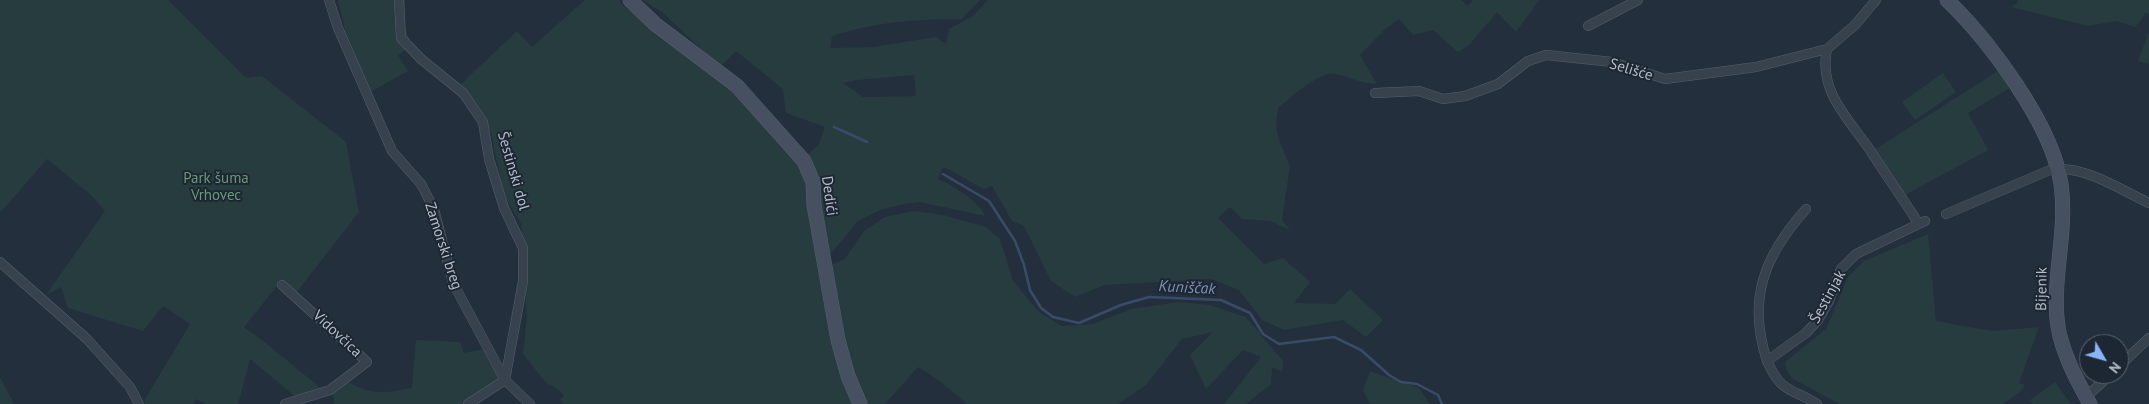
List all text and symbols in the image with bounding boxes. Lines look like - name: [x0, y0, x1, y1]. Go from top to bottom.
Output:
- street label: Selišće: [1607, 55, 1655, 85]
- street label: Šestinski dol: [493, 129, 533, 213]
- park label: Park šuma Vrhovec: [183, 170, 249, 205]
- street label: Dedići: [817, 175, 841, 217]
- street label: Zamorski breg: [420, 200, 466, 292]
- street label: Šestinjak: [1806, 267, 1850, 327]
- street label: Bijenik: [2033, 267, 2051, 311]
- water label: Kuniščak: [1158, 277, 1216, 299]
- street label: Vidovčica: [309, 307, 365, 361]
- north arrow: [2079, 334, 2129, 384]
- text: N: [2105, 358, 2125, 377]

